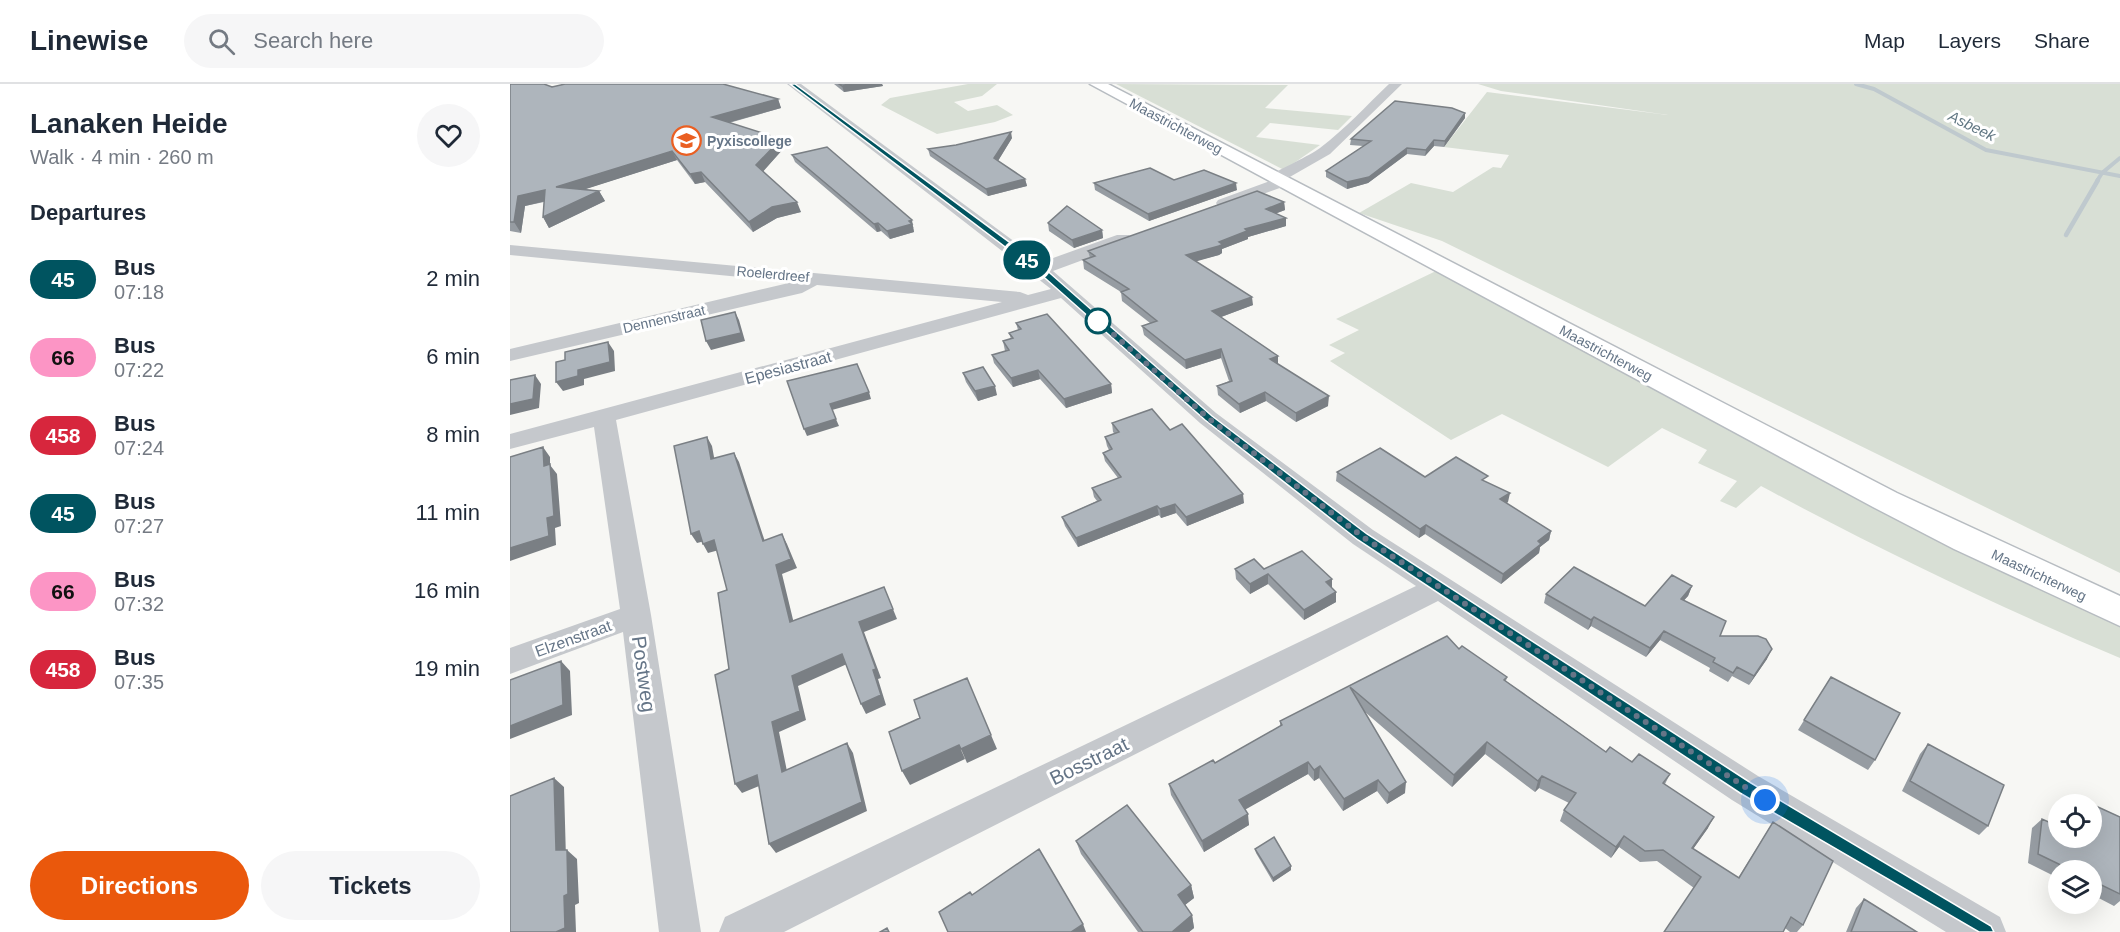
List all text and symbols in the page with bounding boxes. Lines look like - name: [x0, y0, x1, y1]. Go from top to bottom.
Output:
- search box: [184, 14, 604, 68]
- text: Linewise: [30, 25, 148, 56]
- icon: search: [205, 25, 238, 58]
- text: Search here: [253, 28, 373, 53]
- text: Map: [1864, 29, 1905, 52]
- text: Layers: [1938, 29, 2001, 52]
- text: Share: [2034, 29, 2090, 52]
- street label: Maastrichterweg: [1127, 95, 1225, 157]
- button: heart: [417, 104, 480, 167]
- water label: Asbeek: [1945, 107, 2000, 145]
- text: Lanaken Heide: [30, 108, 228, 139]
- school or university icon: Pyxiscollege: [670, 125, 702, 157]
- place label: Pyxiscollege: [707, 133, 792, 149]
- text: Walk · 4 min · 260 m: [30, 146, 214, 168]
- text: Departures: [30, 200, 146, 225]
- line badge: 45: [1000, 240, 1054, 279]
- text: 45: [1015, 249, 1039, 272]
- text: Bus: [114, 255, 156, 280]
- street label: Roelerdreef: [736, 263, 810, 285]
- text: 2 min: [426, 266, 480, 291]
- text: 45: [51, 268, 75, 291]
- text: 07:18: [114, 281, 164, 303]
- street label: Dennenstraat: [621, 302, 707, 336]
- unlabelled marker: [1085, 308, 1111, 334]
- street label: Maastrichterweg: [1557, 322, 1655, 384]
- text: Bus: [114, 333, 156, 358]
- text: 6 min: [426, 344, 480, 369]
- text: 66: [51, 346, 75, 369]
- street label: Epesiastraat: [743, 348, 834, 387]
- text: 07:22: [114, 359, 164, 381]
- text: Bus: [114, 411, 156, 436]
- text: 8 min: [426, 422, 480, 447]
- text: 458: [45, 424, 81, 447]
- text: 07:24: [114, 437, 164, 459]
- text: Bus: [114, 489, 156, 514]
- text: 11 min: [416, 500, 480, 525]
- text: 45: [51, 502, 75, 525]
- text: 07:27: [114, 515, 164, 537]
- street label: Maastrichterweg: [1989, 546, 2089, 604]
- text: Bus: [114, 567, 156, 592]
- text: 16 min: [414, 578, 480, 603]
- text: 66: [51, 580, 75, 603]
- text: 07:32: [114, 593, 164, 615]
- street label: Elzenstraat: [533, 617, 614, 660]
- street label: Postweg: [628, 634, 660, 714]
- text: Bus: [114, 645, 156, 670]
- text: 19 min: [414, 656, 480, 681]
- text: 458: [45, 658, 81, 681]
- text: 07:35: [114, 671, 164, 693]
- street label: Bosstraat: [1046, 732, 1132, 789]
- your location: [1750, 785, 1780, 815]
- map controls: [2048, 794, 2102, 914]
- button: locate: [2048, 794, 2102, 848]
- button: Directions: [30, 851, 249, 920]
- button: Tickets: [261, 851, 480, 920]
- button: layers: [2048, 860, 2102, 914]

